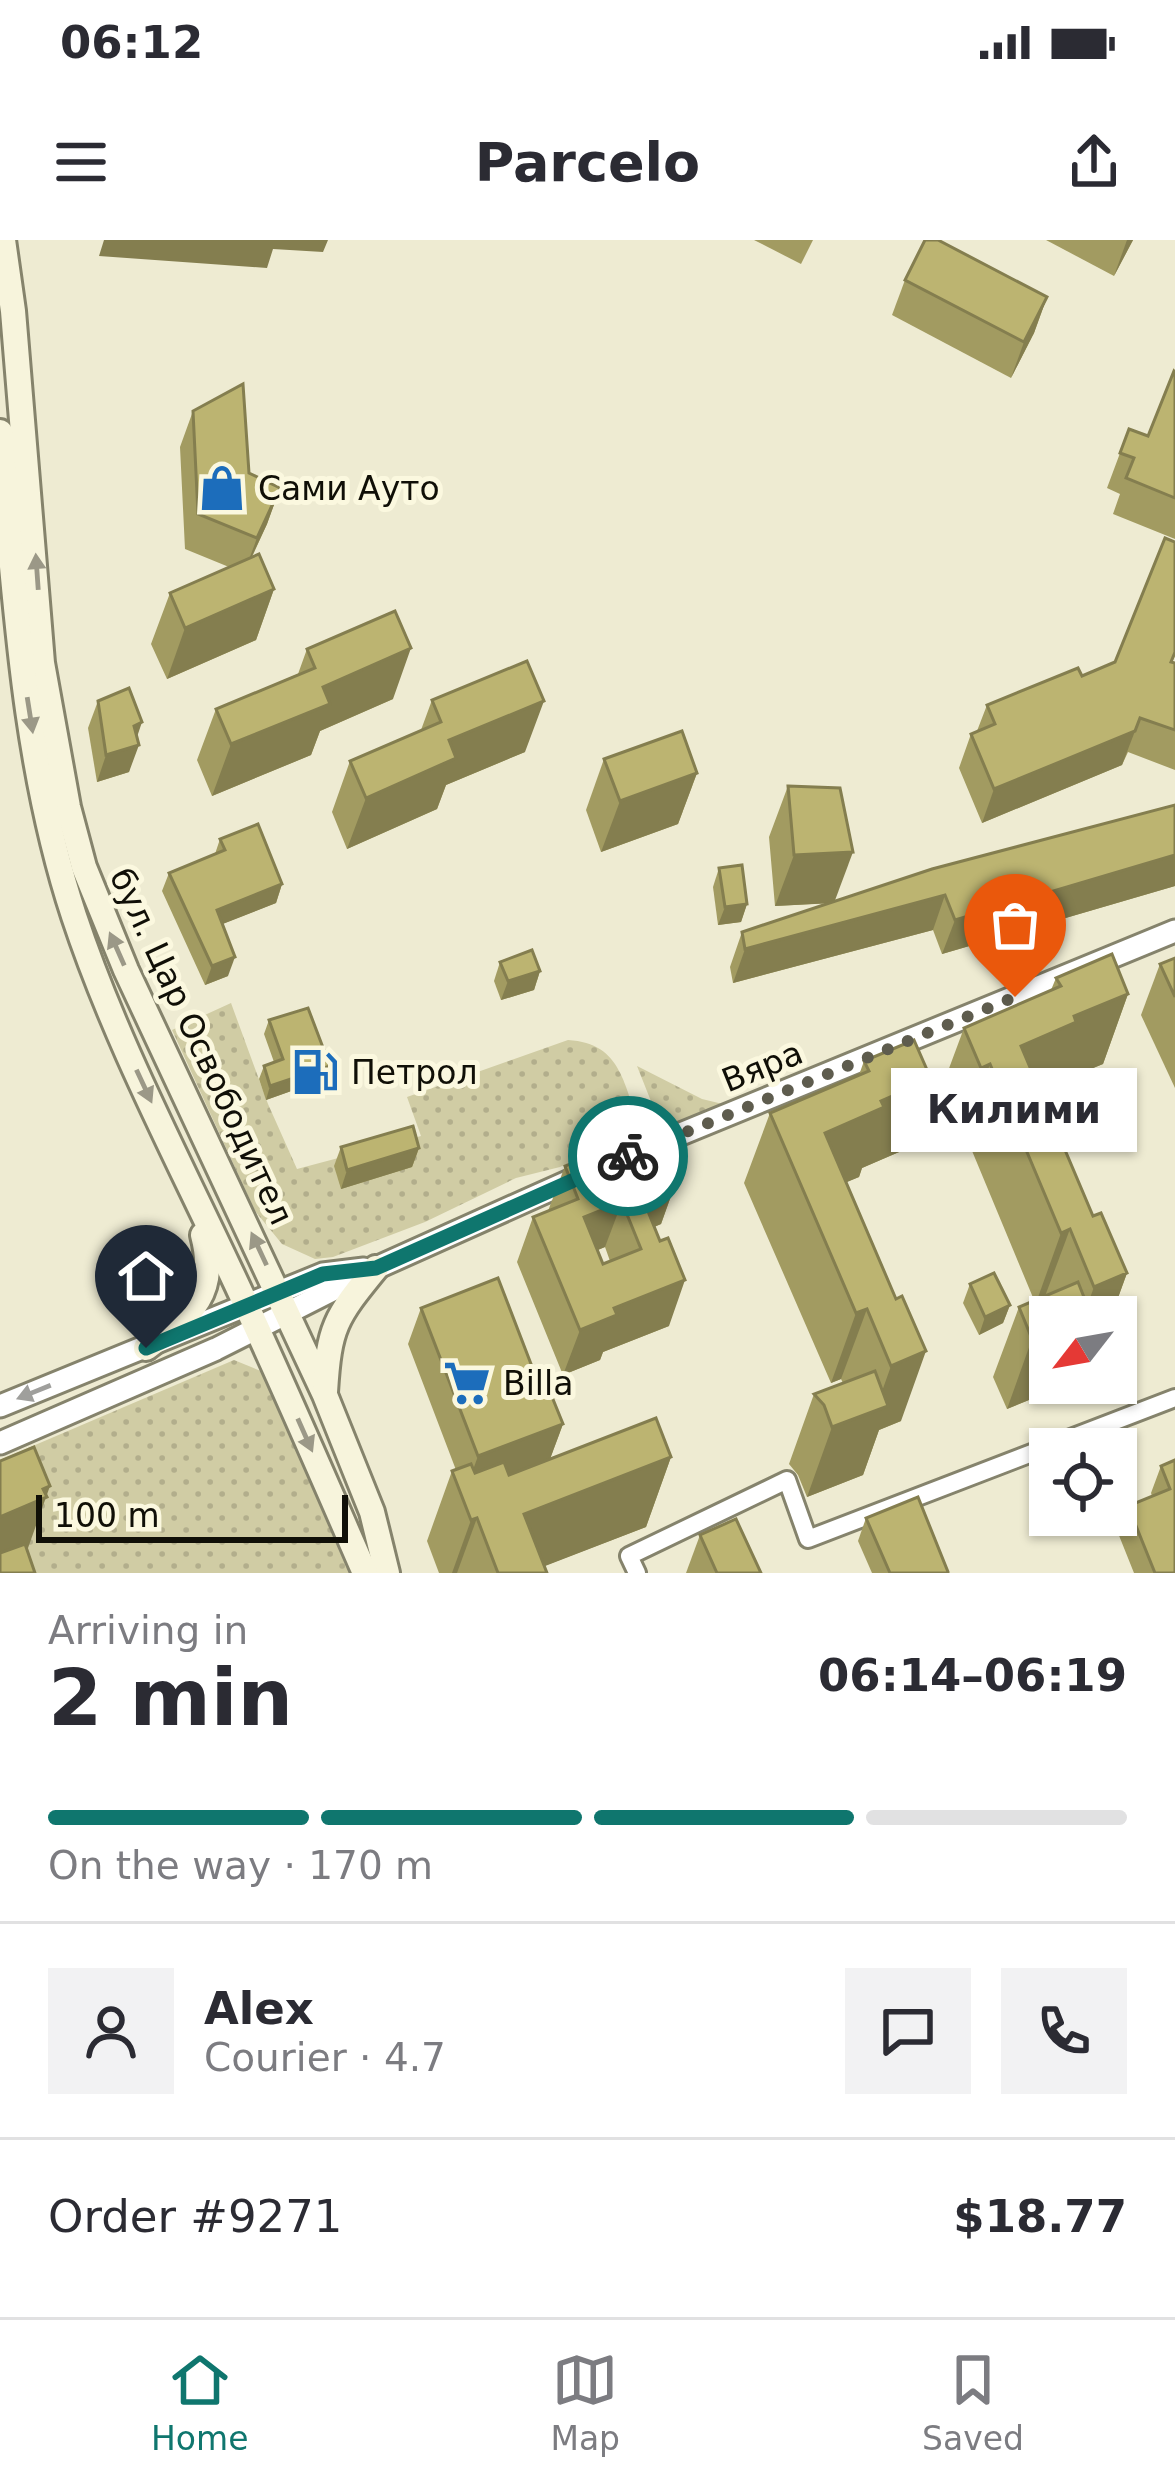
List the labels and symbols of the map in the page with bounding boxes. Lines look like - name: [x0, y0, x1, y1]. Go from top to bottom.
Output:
- shop icon: Сами Ауто: [197, 463, 247, 513]
- place label: Сами Ауто: [258, 469, 440, 508]
- one-way arrow: [27, 552, 46, 590]
- one-way arrow: [21, 697, 40, 734]
- street label: бул. Цар Освободител: [102, 862, 301, 1230]
- pin: [964, 874, 1066, 997]
- one-way arrow: [106, 931, 126, 966]
- street label: Вяра: [716, 1033, 808, 1100]
- fuel station icon: Петрол: [290, 1047, 340, 1097]
- place label: Петрол: [351, 1053, 478, 1092]
- one-way arrow: [134, 1069, 154, 1104]
- callout: Килими: [892, 1069, 1138, 1153]
- courier: [568, 1096, 688, 1216]
- pin: [95, 1225, 197, 1348]
- one-way arrow: [249, 1231, 269, 1266]
- north arrow: [1029, 1296, 1137, 1404]
- supermarket icon: Billa: [442, 1358, 492, 1408]
- place label: Billa: [503, 1364, 573, 1403]
- one-way arrow: [15, 1383, 51, 1402]
- one-way arrow: [296, 1418, 316, 1453]
- scale bar: [36, 1489, 348, 1542]

